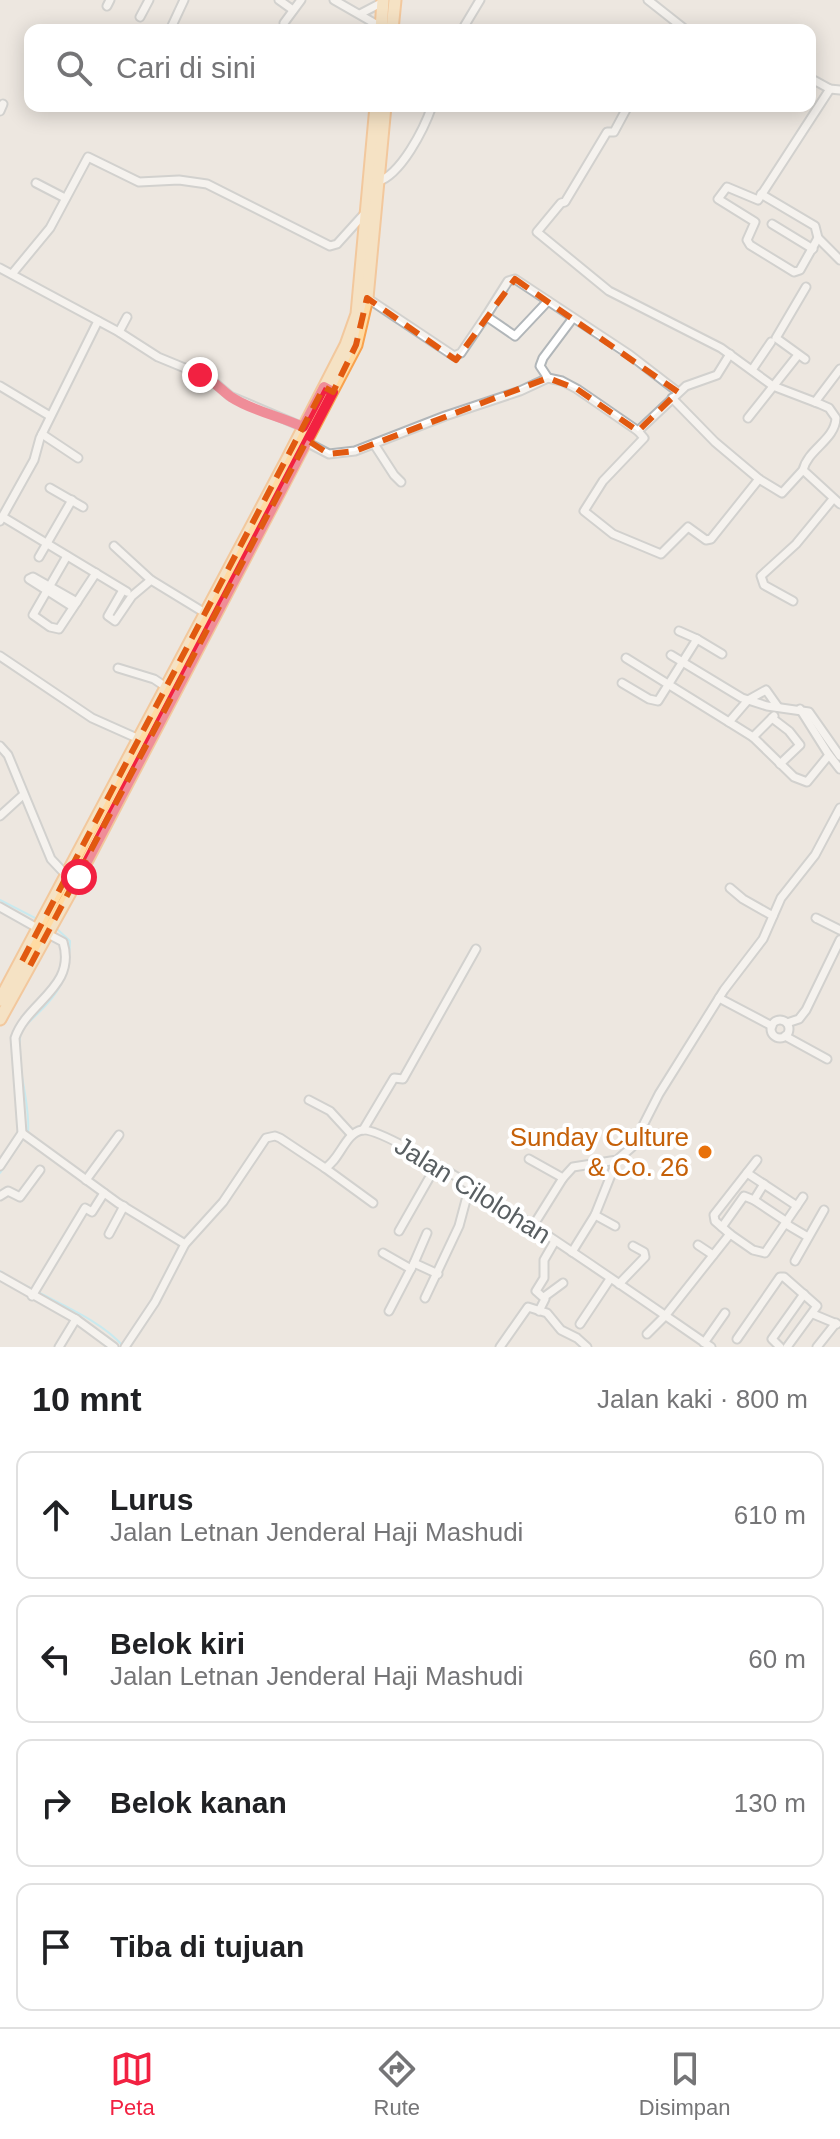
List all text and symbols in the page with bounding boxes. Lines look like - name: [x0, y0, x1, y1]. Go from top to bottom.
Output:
- search box: [24, 24, 816, 112]
- icon: search: [52, 46, 96, 90]
- text: Cari di sini: [116, 51, 256, 84]
- route end: [182, 357, 218, 393]
- route start: [61, 859, 97, 895]
- place label: Sunday Culture & Co. 26: [510, 1122, 689, 1182]
- street label: Jalan Cilolohan: [390, 1130, 556, 1250]
- marker: Sunday Culture & Co. 26: [696, 1143, 714, 1161]
- text: 10 mnt: [32, 1380, 142, 1418]
- text: Jalan kaki · 800 m: [597, 1384, 808, 1414]
- text: Lurus: [110, 1483, 193, 1516]
- icon: ahead: [34, 1493, 78, 1537]
- text: 610 m: [734, 1500, 806, 1530]
- text: Jalan Letnan Jenderal Haji Mashudi: [110, 1517, 523, 1547]
- text: Belok kiri: [110, 1627, 245, 1660]
- icon: left: [34, 1637, 78, 1681]
- text: 60 m: [748, 1644, 806, 1674]
- text: Jalan Letnan Jenderal Haji Mashudi: [110, 1661, 523, 1691]
- icon: right: [34, 1781, 78, 1825]
- text: Belok kanan: [110, 1786, 287, 1819]
- text: 130 m: [734, 1788, 806, 1818]
- icon: arrive: [34, 1925, 78, 1969]
- text: Tiba di tujuan: [110, 1930, 304, 1963]
- tab: Peta: [109, 2047, 155, 2121]
- tab: Rute: [374, 2047, 420, 2121]
- tab: Disimpan: [639, 2047, 731, 2121]

